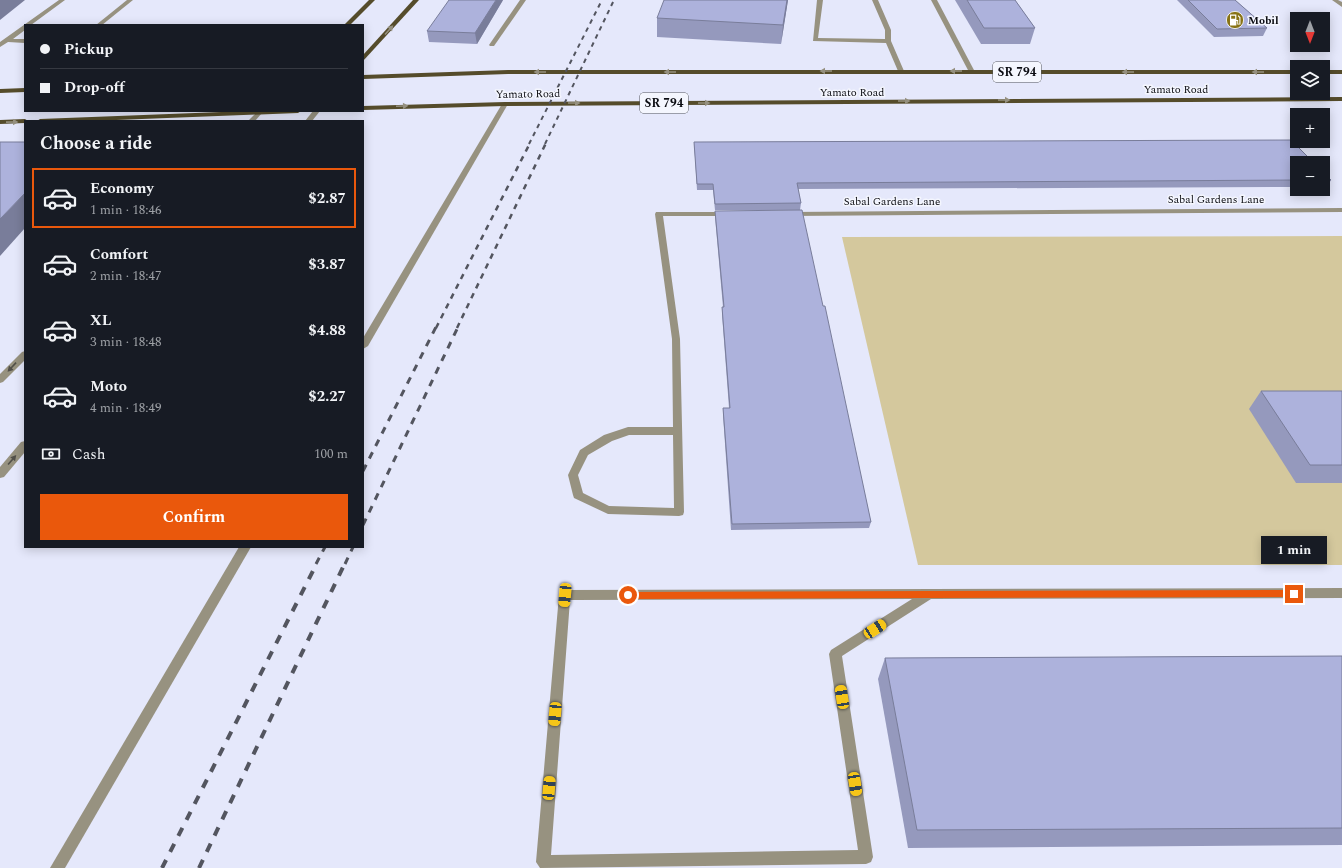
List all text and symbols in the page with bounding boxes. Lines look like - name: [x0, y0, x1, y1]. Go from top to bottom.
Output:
- fuel station icon: Mobil: [1225, 10, 1245, 30]
- place label: Mobil: [1248, 12, 1279, 29]
- north arrow: [1290, 12, 1330, 52]
- map controls: [1290, 12, 1330, 196]
- one-way arrow: [384, 25, 394, 35]
- text: Pickup: [64, 38, 113, 61]
- button: layers: [1290, 60, 1330, 100]
- road number: SR 794: [993, 62, 1041, 82]
- one-way arrow: [819, 68, 832, 74]
- one-way arrow: [950, 68, 962, 75]
- one-way arrow: [533, 69, 546, 75]
- one-way arrow: [663, 69, 676, 75]
- one-way arrow: [1121, 69, 1134, 75]
- one-way arrow: [1251, 69, 1264, 75]
- text: Drop-off: [64, 76, 125, 99]
- street label: Yamato Road: [1144, 81, 1208, 98]
- street label: Yamato Road: [820, 84, 884, 101]
- street label: Yamato Road: [496, 85, 560, 103]
- road number: SR 794: [640, 93, 688, 113]
- one-way arrow: [998, 97, 1011, 103]
- one-way arrow: [898, 98, 911, 104]
- one-way arrow: [568, 100, 580, 107]
- one-way arrow: [698, 100, 711, 106]
- one-way arrow: [396, 103, 409, 109]
- button: +: [1290, 108, 1330, 148]
- one-way arrow: [6, 118, 19, 125]
- text: Choose a ride: [40, 130, 152, 157]
- button: −: [1290, 156, 1330, 196]
- text: Economy: [90, 177, 154, 200]
- icon: car: [42, 180, 78, 216]
- text: $2.87: [308, 187, 346, 210]
- street label: Sabal Gardens Lane: [1168, 191, 1264, 208]
- street label: Sabal Gardens Lane: [844, 193, 940, 210]
- text: 1 min · 18:46: [90, 200, 162, 220]
- text: Comfort: [90, 243, 148, 266]
- icon: car: [42, 246, 78, 282]
- text: $3.87: [308, 253, 346, 276]
- text: 2 min · 18:47: [90, 266, 162, 286]
- text: XL: [90, 309, 111, 332]
- icon: car: [42, 312, 78, 348]
- text: $4.88: [308, 319, 346, 342]
- text: 3 min · 18:48: [90, 332, 162, 352]
- one-way arrow: [8, 362, 17, 372]
- text: Moto: [90, 375, 127, 398]
- icon: car: [42, 378, 78, 414]
- text: $2.27: [308, 385, 346, 408]
- text: 4 min · 18:49: [90, 398, 162, 418]
- icon: cash: [40, 443, 62, 465]
- text: Cash: [72, 443, 105, 466]
- text: 100 m: [314, 444, 348, 464]
- one-way arrow: [8, 454, 17, 465]
- button: Confirm: [40, 494, 348, 540]
- callout: 1 min: [1261, 536, 1327, 564]
- text: 1 min: [1277, 540, 1311, 560]
- car: [558, 583, 572, 607]
- route end: [1285, 585, 1303, 603]
- route start: [619, 586, 637, 604]
- car: [862, 617, 888, 641]
- car: [834, 684, 850, 710]
- car: [548, 702, 562, 726]
- car: [847, 771, 863, 797]
- car: [542, 776, 556, 800]

